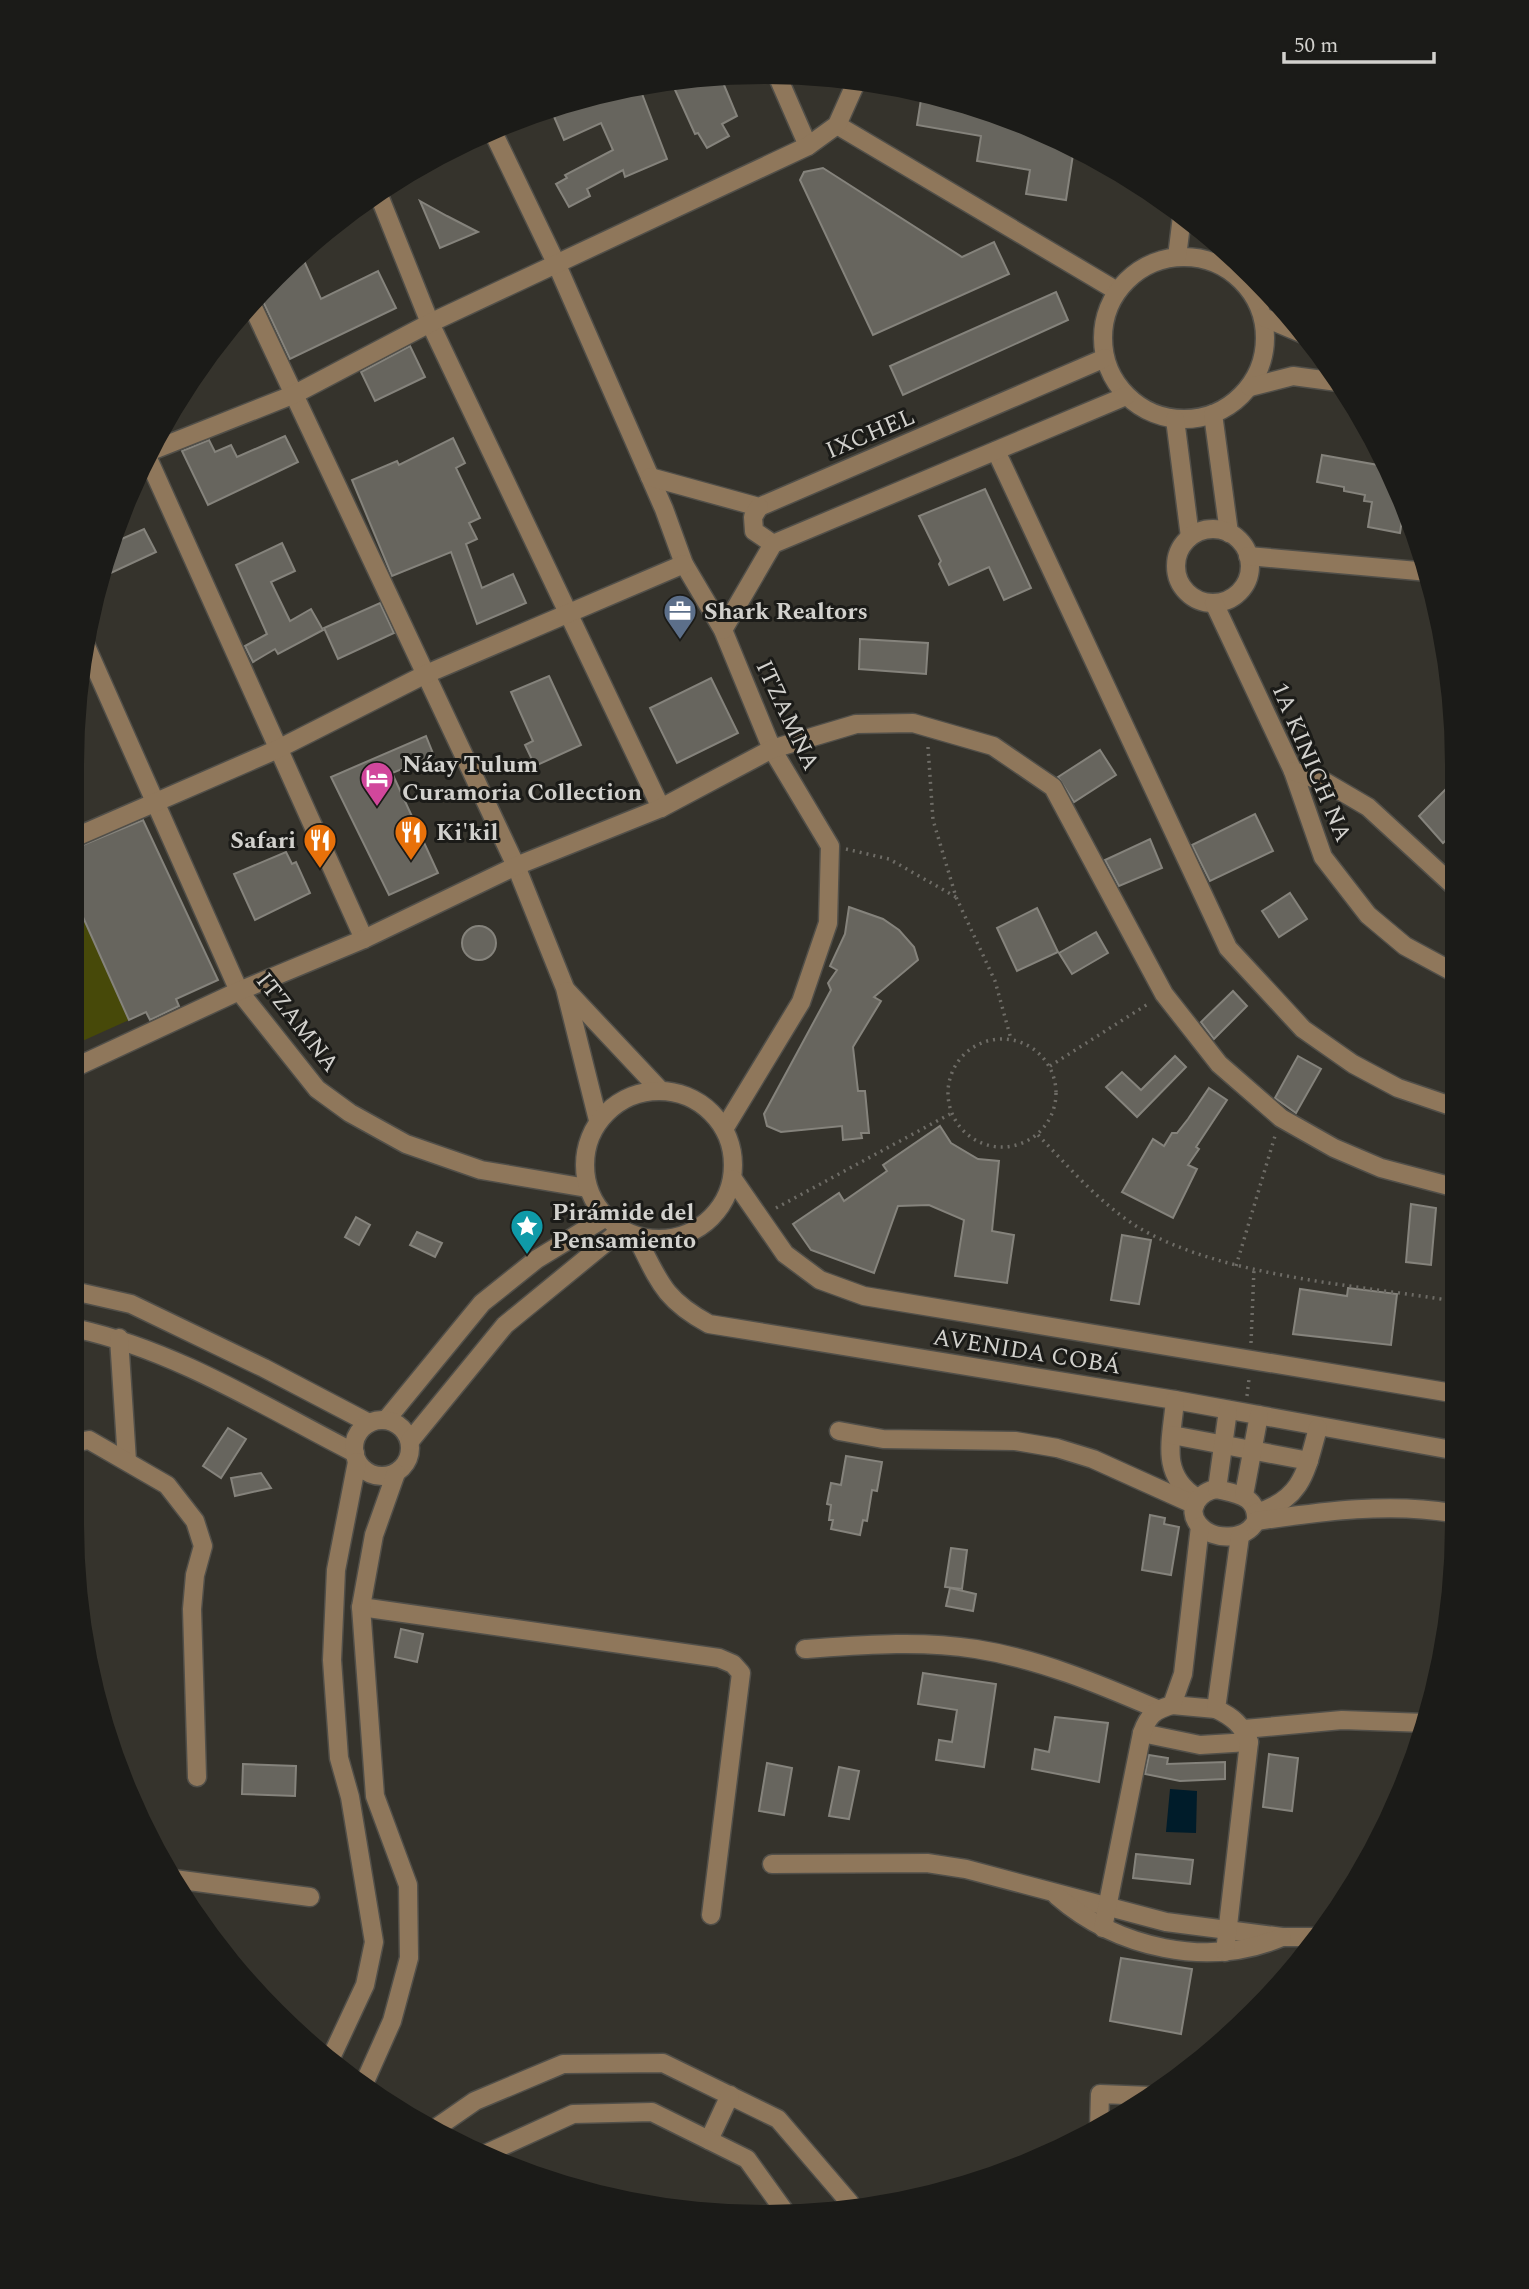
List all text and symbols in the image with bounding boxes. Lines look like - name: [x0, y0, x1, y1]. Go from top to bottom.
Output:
- scale bar: [1284, 21, 1434, 65]
- text: 50 m: [1294, 30, 1338, 62]
- street label: IXCHEL: [820, 399, 921, 469]
- office icon: Shark Realtors: [661, 592, 699, 641]
- place label: Shark Realtors: [704, 594, 868, 630]
- street label: ITZAMNA: [746, 654, 828, 777]
- street label: 1A KINICH NA: [1261, 677, 1361, 848]
- place label: Náay Tulum Curamoria Collection: [402, 747, 642, 811]
- hotel icon: Náay Tulum Curamoria Collection: [358, 759, 396, 808]
- restaurant icon: Ki'kil: [392, 813, 430, 862]
- place label: Ki'kil: [436, 815, 499, 851]
- restaurant icon: Safari: [301, 821, 339, 870]
- place label: Safari: [230, 823, 296, 859]
- street label: ITZAMNA: [247, 965, 348, 1080]
- place label: Pirámide del Pensamiento: [552, 1195, 696, 1259]
- place icon: Pirámide del Pensamiento: [508, 1207, 546, 1256]
- street label: AVENIDA COBÁ: [930, 1319, 1123, 1385]

